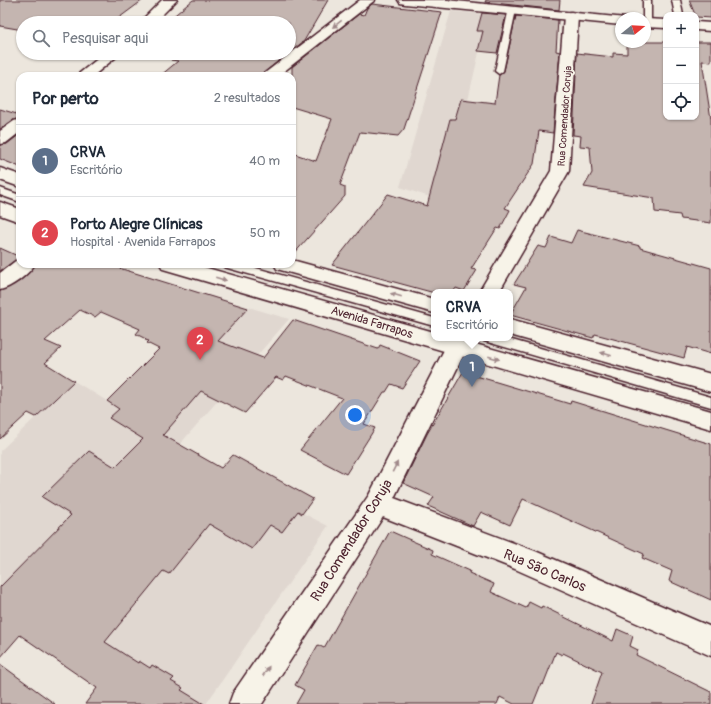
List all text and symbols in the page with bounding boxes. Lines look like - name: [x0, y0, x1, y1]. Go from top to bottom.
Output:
- north arrow: [615, 12, 651, 48]
- map controls: [663, 12, 699, 120]
- button: +: [663, 12, 699, 48]
- search box: [16, 16, 296, 60]
- one-way arrow: [332, 20, 342, 28]
- icon: search: [30, 27, 52, 49]
- text: Pesquisar aqui: [62, 29, 148, 48]
- button: −: [663, 48, 699, 84]
- street label: Rua Comendador Coruja: [556, 65, 575, 167]
- button: locate: [663, 84, 699, 120]
- text: Por perto: [32, 88, 99, 109]
- text: 2 resultados: [214, 90, 280, 106]
- text: CRVA: [70, 143, 106, 162]
- text: 1: [42, 153, 48, 169]
- text: 40 m: [249, 153, 280, 169]
- text: Escritório: [70, 162, 122, 178]
- text: Porto Alegre Clínicas: [70, 215, 202, 234]
- text: 2: [41, 225, 49, 241]
- text: 50 m: [250, 225, 280, 241]
- text: Hospital · Avenida Farrapos: [70, 234, 216, 250]
- one-way arrow: [215, 276, 228, 282]
- popup: [431, 289, 513, 341]
- one-way arrow: [390, 292, 403, 298]
- text: CRVA: [446, 298, 481, 317]
- street label: Avenida Farrapos: [329, 303, 415, 342]
- text: Escritório: [446, 317, 498, 333]
- pin: 2: [187, 327, 213, 360]
- one-way arrow: [600, 351, 612, 357]
- pin: 1: [459, 354, 485, 387]
- one-way arrow: [488, 355, 500, 361]
- your location: [345, 405, 365, 425]
- one-way arrow: [392, 462, 399, 473]
- street label: Rua Comendador Coruja: [307, 476, 396, 604]
- street label: Rua São Carlos: [501, 545, 589, 596]
- one-way arrow: [262, 666, 270, 677]

